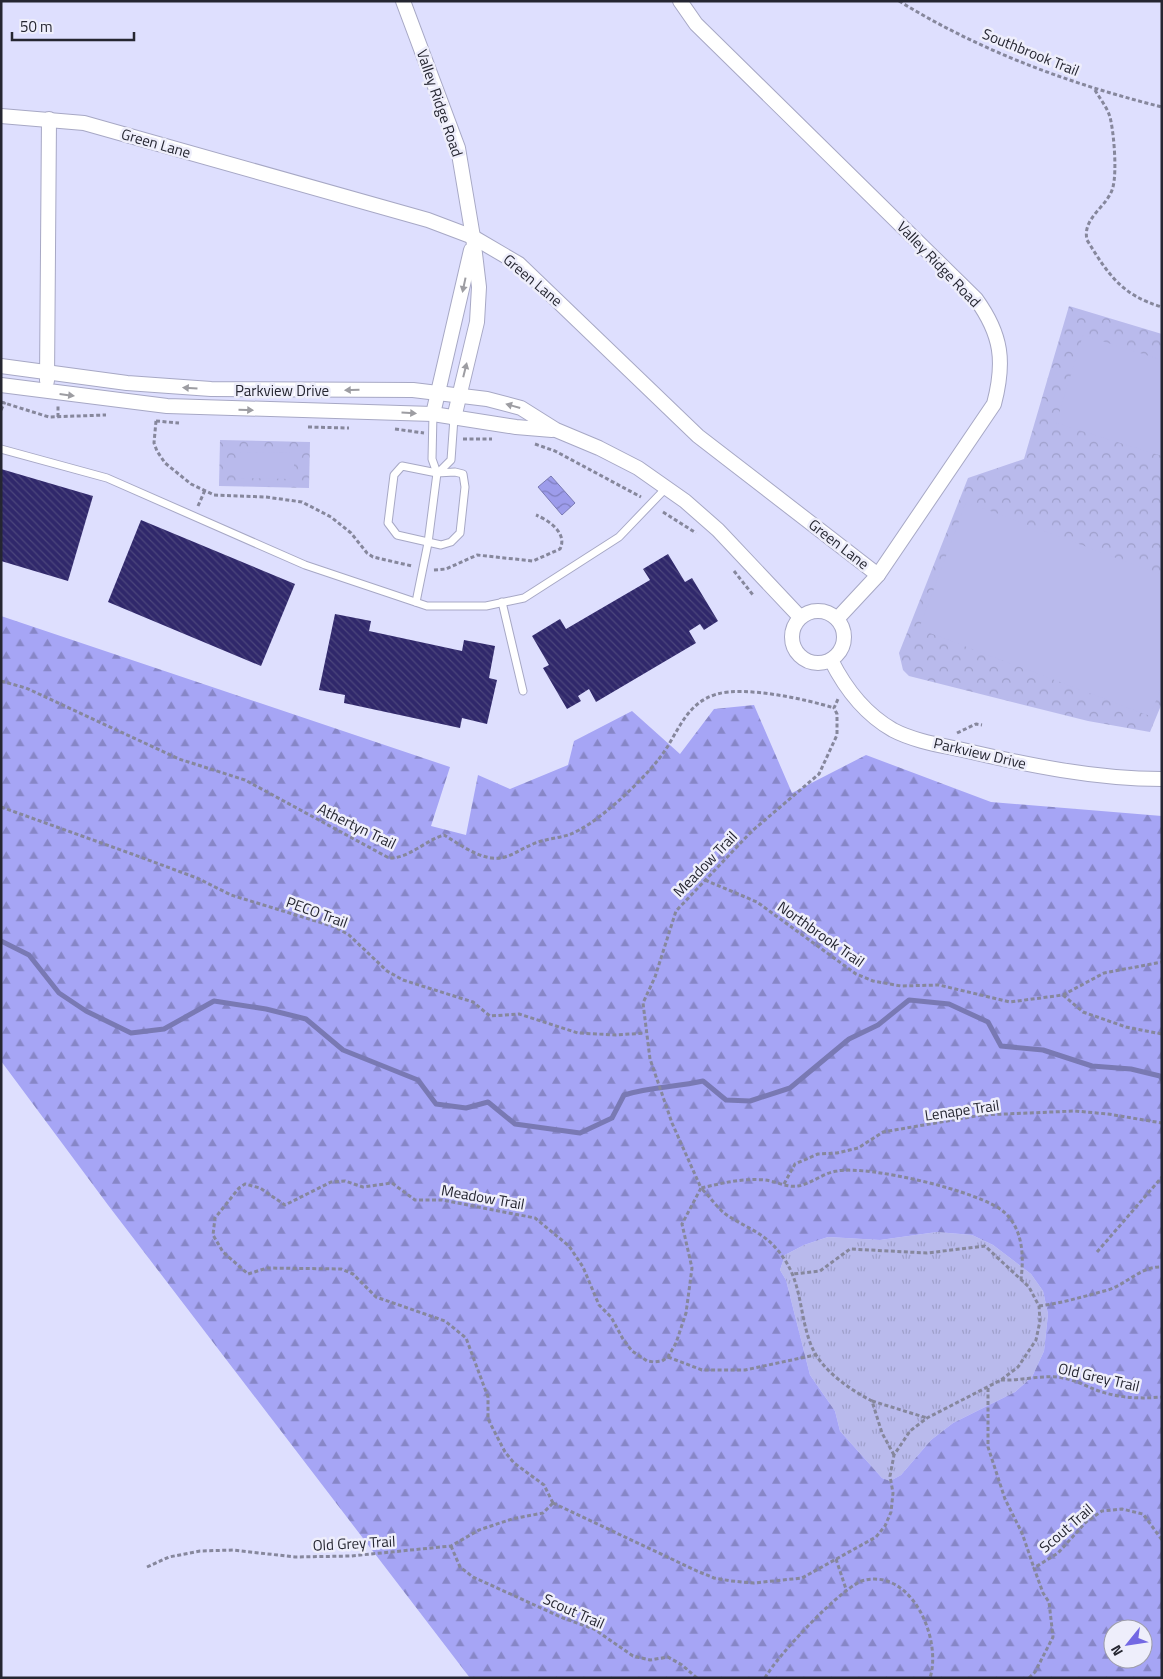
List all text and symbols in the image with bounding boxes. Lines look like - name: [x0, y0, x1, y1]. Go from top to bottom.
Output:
- scale bar: [12, 10, 135, 42]
- text: 50 m: [20, 15, 53, 38]
- street label: Southbrook Trail: [979, 22, 1083, 82]
- street label: Valley Ridge Road: [411, 46, 469, 160]
- street label: Green Lane: [119, 122, 193, 164]
- street label: Valley Ridge Road: [892, 216, 986, 312]
- street label: Green Lane: [498, 248, 568, 312]
- one-way arrow: [460, 277, 468, 292]
- one-way arrow: [461, 363, 469, 378]
- street label: Parkview Drive: [235, 379, 329, 402]
- one-way arrow: [182, 383, 198, 391]
- one-way arrow: [344, 386, 360, 394]
- one-way arrow: [59, 391, 75, 399]
- one-way arrow: [506, 402, 521, 410]
- one-way arrow: [238, 406, 254, 414]
- one-way arrow: [401, 410, 417, 418]
- street label: Green Lane: [804, 513, 874, 575]
- street label: Parkview Drive: [931, 731, 1029, 775]
- street label: Athertyn Trail: [314, 797, 400, 855]
- street label: Meadow Trail: [667, 826, 743, 902]
- street label: PECO Trail: [283, 890, 351, 934]
- street label: Northbrook Trail: [773, 895, 869, 973]
- street label: Lenape Trail: [923, 1093, 1001, 1127]
- street label: Meadow Trail: [440, 1178, 526, 1216]
- street label: Old Grey Trail: [1056, 1356, 1142, 1398]
- street label: Scout Trail: [1034, 1498, 1098, 1558]
- street label: Old Grey Trail: [312, 1529, 396, 1557]
- street label: Scout Trail: [540, 1587, 608, 1635]
- north arrow: [1103, 1619, 1153, 1669]
- text: N: [1105, 1641, 1128, 1660]

